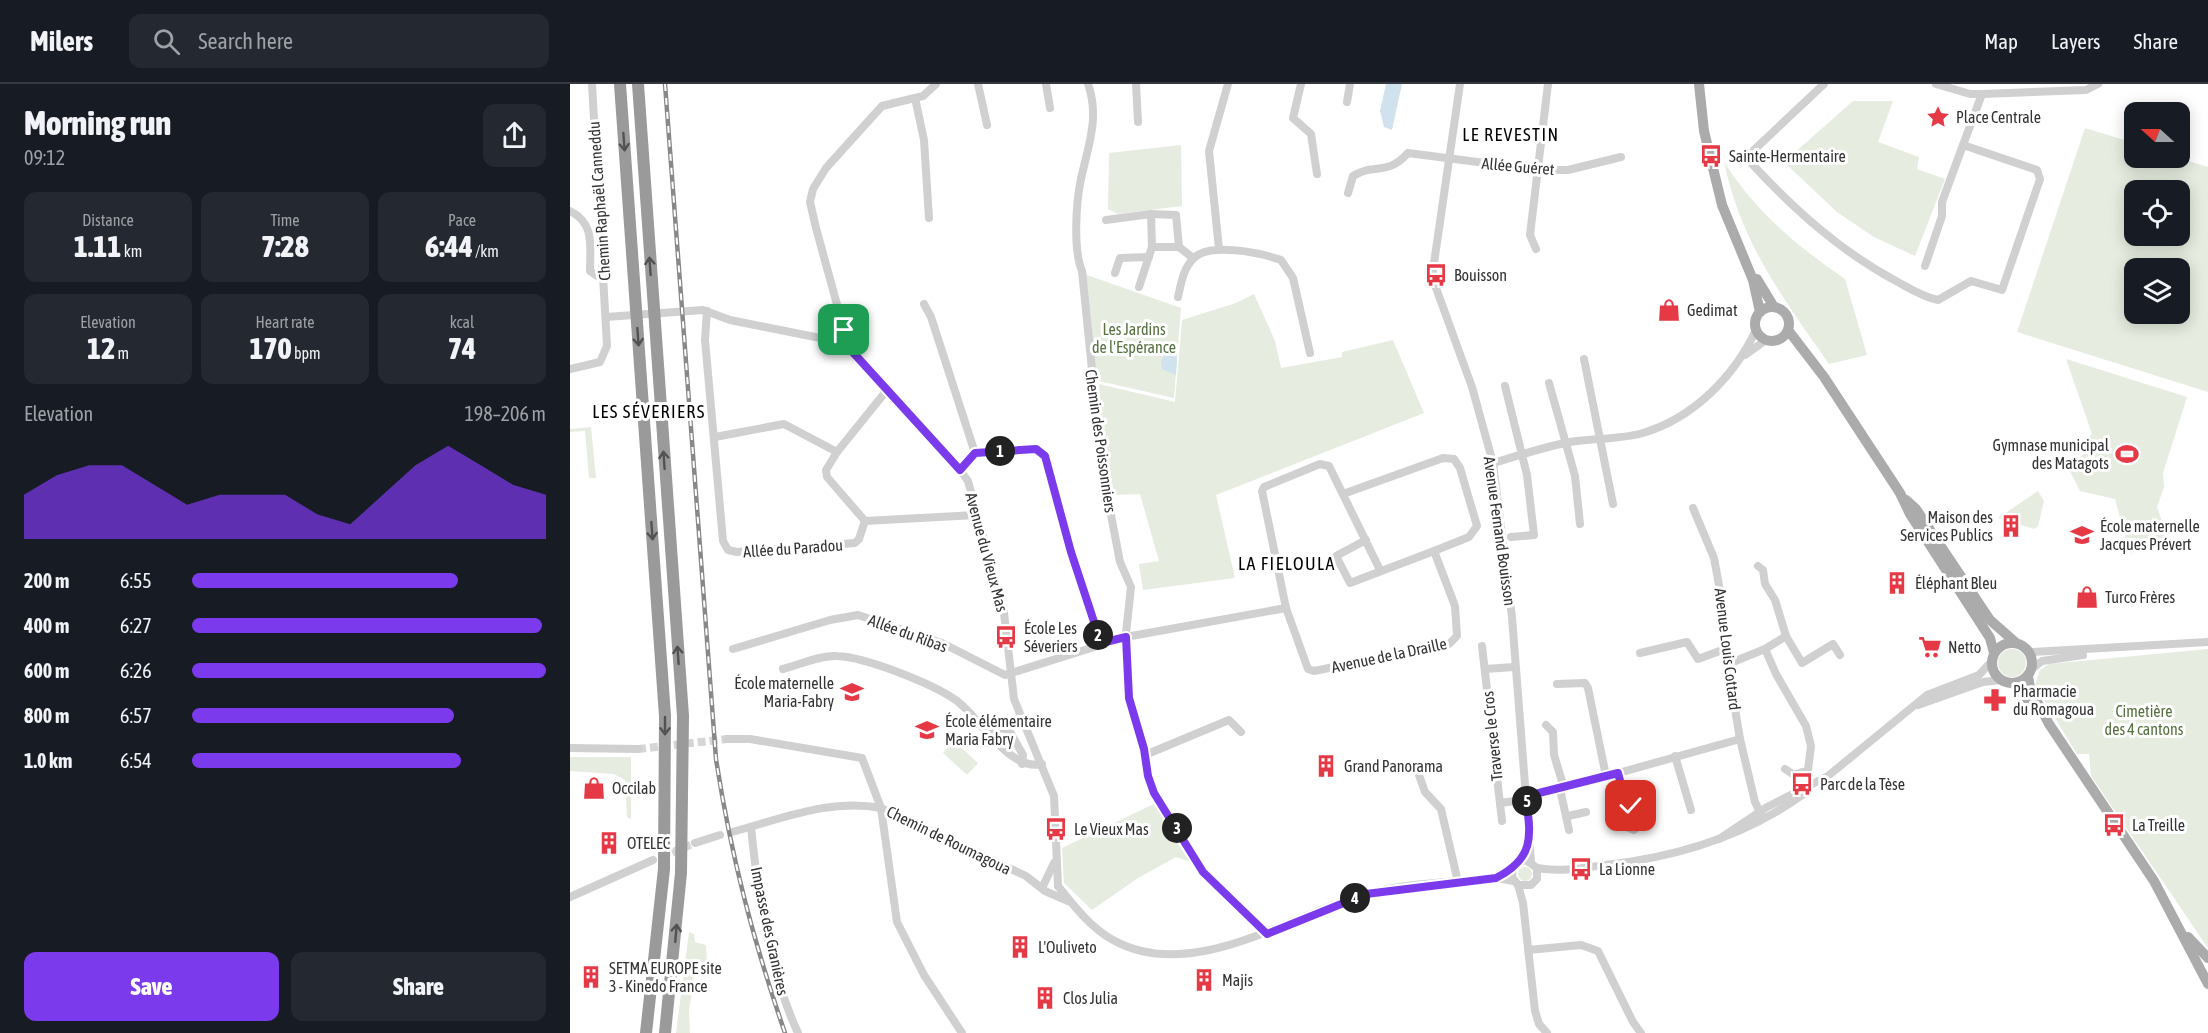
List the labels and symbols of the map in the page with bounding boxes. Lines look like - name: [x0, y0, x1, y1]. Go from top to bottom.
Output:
- north arrow: [2124, 102, 2190, 168]
- place icon: Place Centrale: [1925, 104, 1951, 130]
- place label: Place Centrale: [1956, 108, 2041, 126]
- street label: Chemin Raphaël Canneddu: [584, 121, 615, 281]
- district label: LE REVESTIN: [1462, 124, 1560, 145]
- one-way arrow: [619, 132, 630, 152]
- bus stop icon: Sainte-Hermentaire: [1698, 143, 1724, 169]
- place label: Sainte-Hermentaire: [1729, 147, 1846, 165]
- street label: Allée Guéret: [1481, 154, 1555, 178]
- one-way arrow: [645, 256, 656, 276]
- bus stop icon: Bouisson: [1423, 262, 1449, 288]
- place label: Bouisson: [1454, 266, 1507, 284]
- shop icon: Gedimat: [1656, 297, 1682, 323]
- place label: Gedimat: [1687, 301, 1738, 319]
- pin: [818, 304, 869, 355]
- park label: Les Jardins de l'Espérance: [1092, 320, 1176, 357]
- one-way arrow: [633, 326, 644, 346]
- street label: Chemin des Poissonniers: [1082, 368, 1120, 514]
- district label: LES SÉVERIERS: [592, 401, 706, 422]
- pin: 1: [985, 436, 1015, 466]
- place label: Gymnase municipal des Matagots: [1993, 436, 2110, 473]
- sports icon: Gymnase municipal des Matagots: [2114, 441, 2140, 467]
- one-way arrow: [659, 451, 670, 471]
- street label: Avenue Fernand Bouisson: [1481, 455, 1519, 607]
- street label: Avenue du Vieux Mas: [962, 490, 1012, 614]
- place label: Maison des Services Publics: [1900, 508, 1993, 544]
- building icon: Maison des Services Publics: [1998, 513, 2024, 539]
- place label: École maternelle Jacques Prévert: [2100, 517, 2200, 554]
- one-way arrow: [647, 521, 658, 541]
- school or university icon: École maternelle Jacques Prévert: [2069, 522, 2095, 548]
- street label: Allée du Paradou: [743, 536, 843, 560]
- district label: LA FIELOULA: [1238, 553, 1336, 574]
- building icon: Éléphant Bleu: [1884, 570, 1910, 596]
- place label: Éléphant Bleu: [1915, 574, 1997, 593]
- shop icon: Turco Frères: [2074, 584, 2100, 610]
- street label: Avenue Louis Cottard: [1712, 587, 1744, 711]
- place label: Turco Frères: [2105, 588, 2175, 606]
- street label: Allée du Ribas: [866, 610, 950, 656]
- place label: École Les Séveriers: [1024, 619, 1078, 655]
- pin: 2: [1083, 620, 1113, 650]
- bus stop icon: École Les Séveriers: [993, 624, 1019, 650]
- street label: Avenue de la Draille: [1330, 634, 1448, 676]
- supermarket icon: Netto: [1917, 634, 1943, 660]
- place label: Netto: [1948, 638, 1981, 656]
- one-way arrow: [672, 645, 683, 665]
- place label: École maternelle Maria-Fabry: [734, 674, 834, 711]
- school or university icon: École maternelle Maria-Fabry: [839, 679, 865, 705]
- place label: Pharmacie du Romagoua: [2013, 682, 2094, 719]
- pharmacy icon: Pharmacie du Romagoua: [1982, 687, 2008, 713]
- street label: Traverse le Cros: [1478, 690, 1506, 782]
- park label: Cimetière des 4 cantons: [2105, 702, 2184, 738]
- place label: École élémentaire Maria Fabry: [945, 712, 1052, 749]
- one-way arrow: [659, 715, 671, 735]
- school or university icon: École élémentaire Maria Fabry: [914, 717, 940, 743]
- building icon: Grand Panorama: [1313, 753, 1339, 779]
- place label: Grand Panorama: [1344, 757, 1443, 775]
- bus stop icon: Parc de la Tèse: [1789, 771, 1815, 797]
- shop icon: Occilab: [581, 775, 607, 801]
- place label: Parc de la Tèse: [1820, 775, 1905, 793]
- place label: Occilab: [612, 779, 656, 797]
- pin: [1605, 780, 1656, 831]
- pin: 5: [1512, 786, 1542, 816]
- street label: Chemin de Roumagoua: [884, 802, 1014, 879]
- bus stop icon: La Treille: [2101, 812, 2127, 838]
- pin: 3: [1162, 813, 1192, 843]
- bus stop icon: Le Vieux Mas: [1043, 816, 1069, 842]
- place label: La Treille: [2132, 816, 2185, 834]
- place label: Le Vieux Mas: [1074, 820, 1149, 838]
- building icon: OTELEC: [596, 830, 622, 856]
- place label: OTELEC: [627, 834, 670, 852]
- bus stop icon: La Lionne: [1568, 856, 1594, 882]
- place label: La Lionne: [1599, 860, 1655, 878]
- street label: Impasse des Granières: [747, 865, 792, 997]
- pin: 4: [1340, 883, 1370, 913]
- one-way arrow: [671, 924, 682, 944]
- building icon: L'Ouliveto: [1007, 934, 1033, 960]
- place label: L'Ouliveto: [1038, 938, 1097, 956]
- place label: SETMA EUROPE site 3 - Kinedo France: [609, 959, 722, 995]
- building icon: SETMA EUROPE site 3 - Kinedo France: [578, 964, 604, 990]
- building icon: Majis: [1191, 967, 1217, 993]
- place label: Majis: [1222, 971, 1254, 990]
- building icon: Clos Julia: [1032, 985, 1058, 1011]
- place label: Clos Julia: [1063, 989, 1118, 1007]

